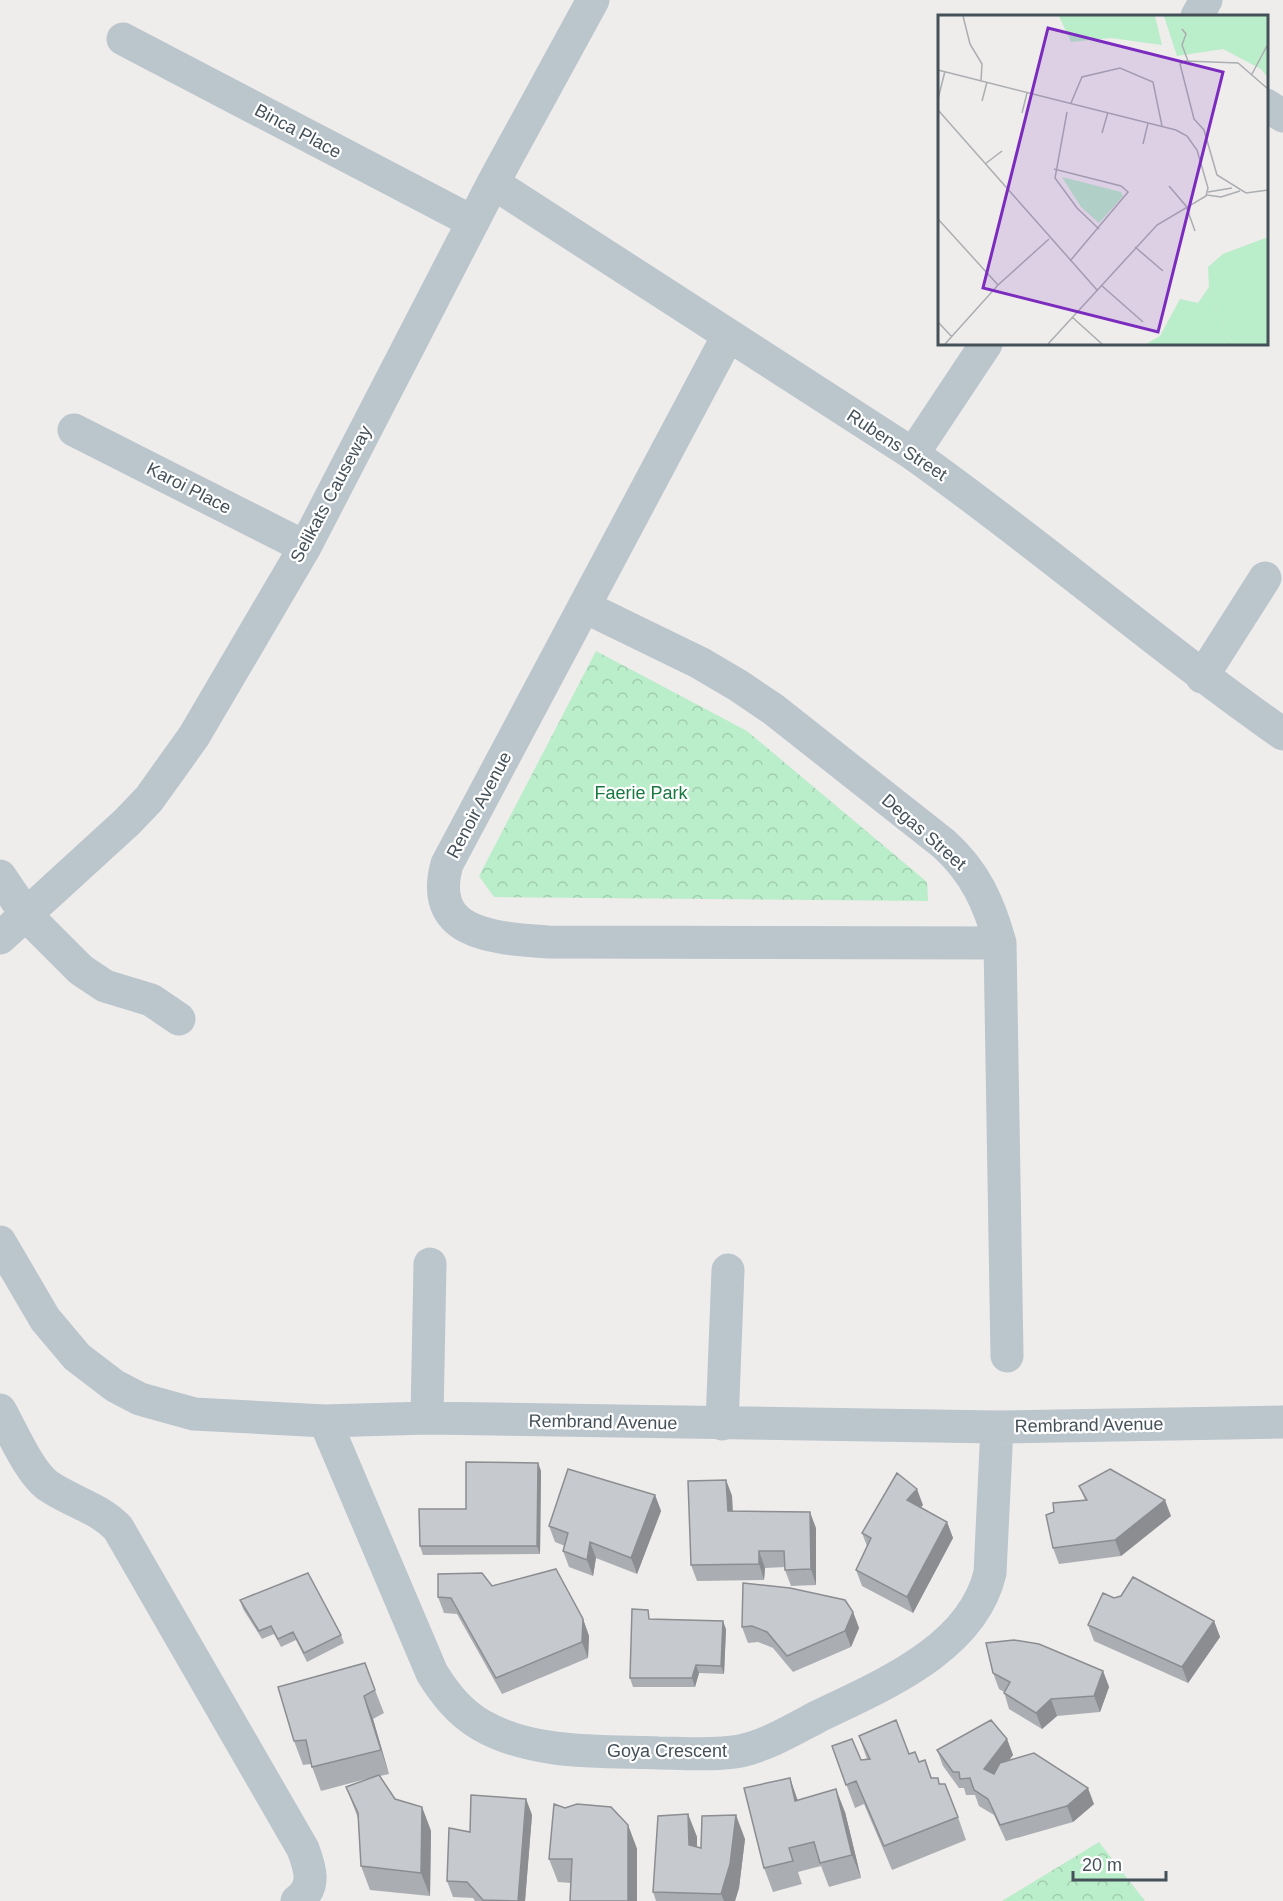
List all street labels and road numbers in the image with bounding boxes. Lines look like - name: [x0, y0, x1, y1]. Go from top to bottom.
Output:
- street label: Binca Place: [251, 100, 345, 162]
- street label: Rubens Street: [843, 405, 951, 485]
- street label: Selikats Causeway: [286, 422, 376, 566]
- street label: Karoi Place: [143, 458, 235, 518]
- street label: Renoir Avenue: [443, 748, 515, 862]
- street label: Degas Street: [878, 790, 970, 874]
- street label: Rembrand Avenue: [528, 1411, 678, 1433]
- street label: Rembrand Avenue: [1014, 1414, 1164, 1436]
- street label: Goya Crescent: [607, 1741, 727, 1761]

